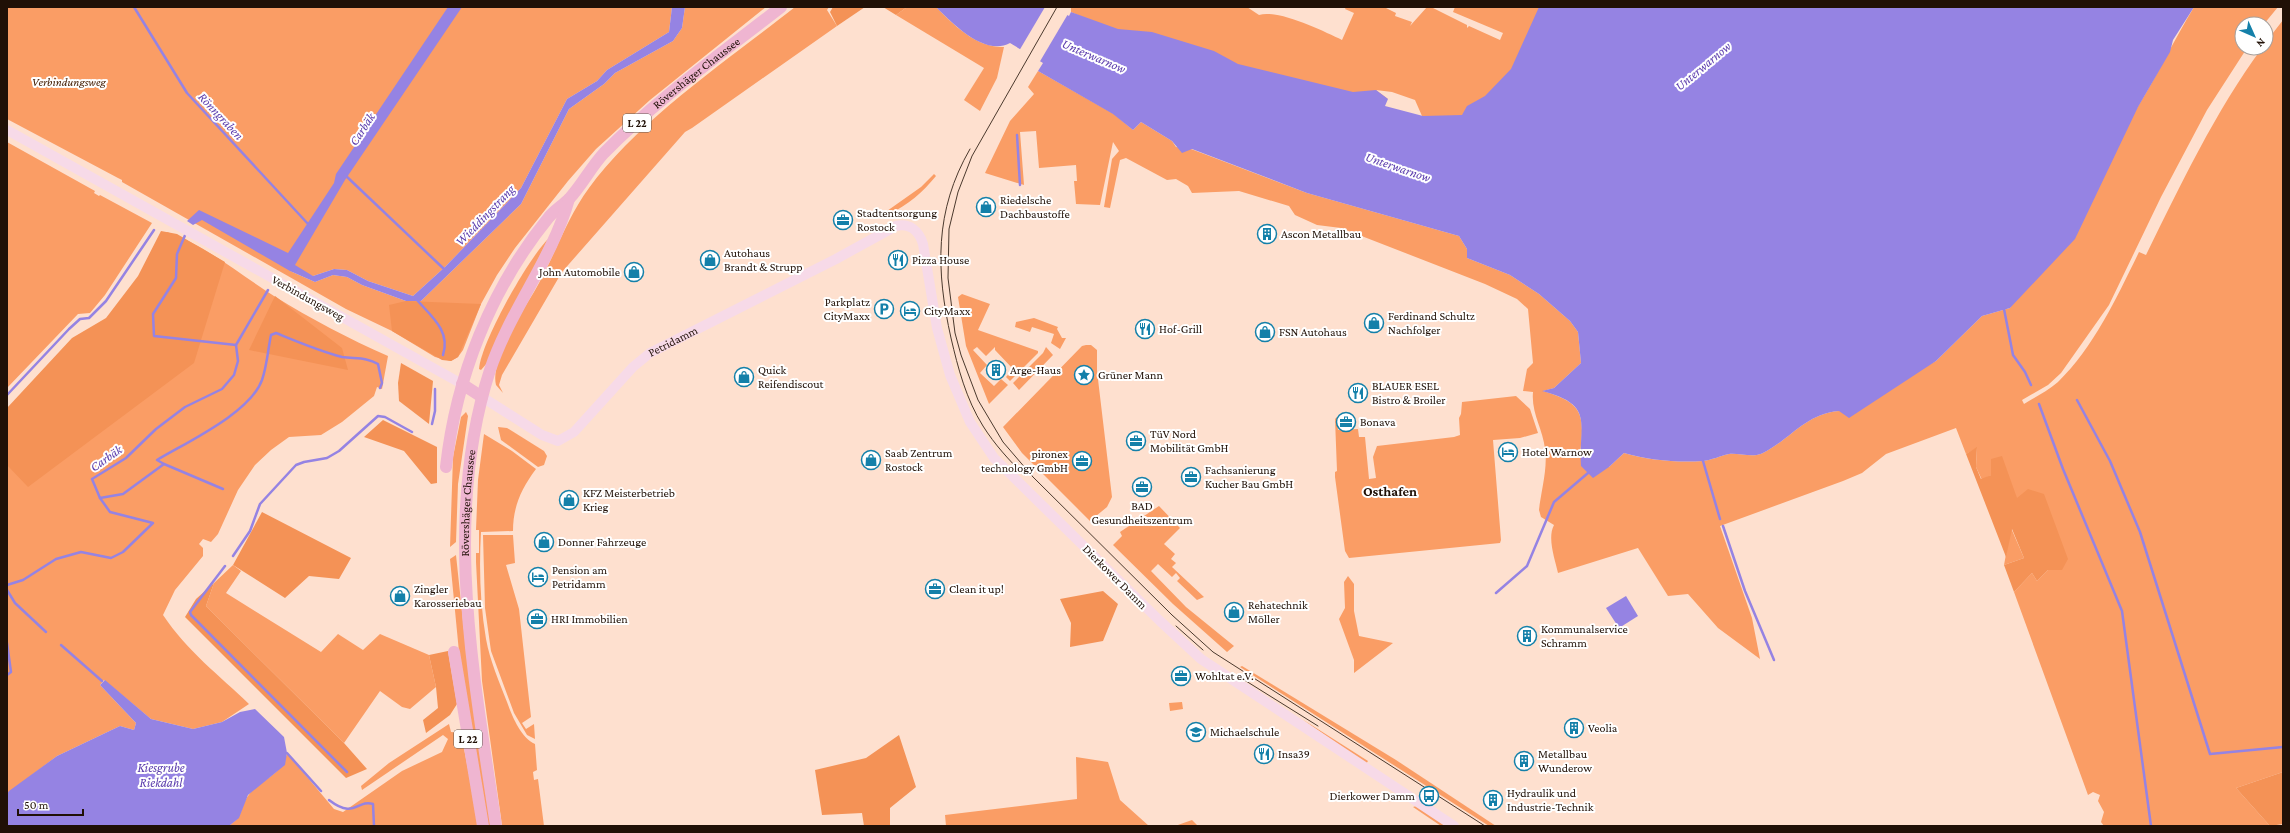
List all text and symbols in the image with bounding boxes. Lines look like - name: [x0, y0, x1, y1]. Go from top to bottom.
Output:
- north arrow: [2234, 16, 2274, 56]
- street label: Rövershäger Chaussee: [650, 34, 743, 112]
- water label: Unterwarnow: [1060, 36, 1129, 76]
- text: N: [2254, 36, 2268, 50]
- water label: Unterwarnow: [1672, 38, 1734, 94]
- park label: Verbindungsweg: [32, 75, 107, 89]
- water label: Rönngraben: [195, 89, 247, 143]
- water label: Carbäk: [346, 109, 379, 148]
- road number: L 22: [623, 114, 651, 132]
- water label: Unterwarnow: [1363, 149, 1433, 185]
- water label: Wieddingstrang: [452, 181, 519, 249]
- place label: Riedelsche Dachbaustoffe: [1000, 193, 1070, 221]
- shop icon: Riedelsche Dachbaustoffe: [975, 196, 997, 218]
- place label: Stadtentsorgung Rostock: [857, 206, 937, 234]
- office icon: Stadtentsorgung Rostock: [832, 209, 854, 231]
- building icon: Ascon Metallbau: [1256, 223, 1278, 245]
- place label: Ascon Metallbau: [1281, 227, 1362, 241]
- place label: Autohaus Brandt & Strupp: [724, 246, 803, 274]
- shop icon: Autohaus Brandt & Strupp: [699, 249, 721, 271]
- restaurant icon: Pizza House: [887, 249, 909, 271]
- place label: Pizza House: [912, 253, 969, 267]
- shop icon: John Automobile: [623, 261, 645, 283]
- place label: John Automobile: [538, 265, 620, 279]
- street label: Verbindungsweg: [269, 272, 347, 324]
- place label: Parkplatz CityMaxx: [824, 295, 870, 323]
- parking icon: Parkplatz CityMaxx: [873, 298, 895, 320]
- hotel icon: CityMaxx: [899, 300, 921, 322]
- place label: CityMaxx: [924, 304, 971, 318]
- place label: Ferdinand Schultz Nachfolger: [1388, 309, 1475, 337]
- shop icon: Ferdinand Schultz Nachfolger: [1363, 312, 1385, 334]
- restaurant icon: Hof-Grill: [1134, 318, 1156, 340]
- shop icon: FSN Autohaus: [1254, 321, 1276, 343]
- place label: Hof-Grill: [1159, 322, 1202, 336]
- street label: Petridamm: [646, 323, 700, 360]
- place label: FSN Autohaus: [1279, 325, 1347, 339]
- building icon: Arge-Haus: [985, 359, 1007, 381]
- place label: Quick Reifendiscout: [758, 363, 825, 391]
- place label: Arge-Haus: [1010, 363, 1061, 377]
- place icon: Grüner Mann: [1073, 364, 1095, 386]
- shop icon: Quick Reifendiscout: [733, 366, 755, 388]
- place label: Grüner Mann: [1098, 368, 1163, 382]
- place label: BLAUER ESEL Bistro & Broiler: [1372, 379, 1446, 407]
- restaurant icon: BLAUER ESEL Bistro & Broiler: [1347, 382, 1369, 404]
- office icon: Bonava: [1335, 411, 1357, 433]
- place label: Bonava: [1360, 415, 1396, 429]
- place label: TüV Nord Mobilität GmbH: [1150, 427, 1229, 455]
- office icon: TüV Nord Mobilität GmbH: [1125, 430, 1147, 452]
- water label: Carbäk: [87, 441, 126, 474]
- hotel icon: Hotel Warnow: [1497, 441, 1519, 463]
- place label: Hotel Warnow: [1522, 445, 1592, 459]
- place label: Saab Zentrum Rostock: [885, 446, 953, 474]
- place label: pironex technology GmbH: [981, 447, 1068, 475]
- street label: Rövershäger Chaussee: [458, 449, 478, 557]
- shop icon: Saab Zentrum Rostock: [860, 449, 882, 471]
- office icon: pironex technology GmbH: [1071, 450, 1093, 472]
- place label: Fachsanierung Kucher Bau GmbH: [1205, 463, 1293, 491]
- office icon: Fachsanierung Kucher Bau GmbH: [1180, 466, 1202, 488]
- office icon: BAD Gesundheitszentrum: [1131, 476, 1153, 498]
- district label: Osthafen: [1363, 483, 1417, 499]
- place label: KFZ Meisterbetrieb Krieg: [583, 486, 675, 514]
- shop icon: KFZ Meisterbetrieb Krieg: [558, 489, 580, 511]
- place label: BAD Gesundheitszentrum: [1091, 499, 1193, 527]
- shop icon: Donner Fahrzeuge: [533, 531, 555, 553]
- place label: Donner Fahrzeuge: [558, 535, 646, 549]
- street label: Dierkower Damm: [1080, 542, 1150, 612]
- place label: Pension am Petridamm: [552, 563, 608, 591]
- hotel icon: Pension am Petridamm: [527, 566, 549, 588]
- office icon: Clean it up!: [924, 578, 946, 600]
- place label: Zingler Karosseriebau: [414, 582, 482, 610]
- place label: Clean it up!: [949, 582, 1004, 596]
- shop icon: Zingler Karosseriebau: [389, 585, 411, 607]
- place label: Rehatechnik Möller: [1248, 598, 1308, 626]
- shop icon: Rehatechnik Möller: [1223, 601, 1245, 623]
- office icon: HRI Immobilien: [526, 608, 548, 630]
- place label: HRI Immobilien: [551, 612, 628, 626]
- place label: Kommunalservice Schramm: [1541, 622, 1628, 650]
- building icon: Kommunalservice Schramm: [1516, 625, 1538, 647]
- office icon: Wohltat e.V.: [1170, 665, 1192, 687]
- place label: Wohltat e.V.: [1195, 669, 1254, 683]
- building icon: Veolia: [1563, 717, 1585, 739]
- school or university icon: Michaelschule: [1185, 721, 1207, 743]
- place label: Veolia: [1588, 721, 1618, 735]
- place label: Michaelschule: [1210, 725, 1279, 739]
- road number: L 22: [454, 730, 482, 748]
- restaurant icon: Insa39: [1253, 743, 1275, 765]
- place label: Insa39: [1278, 747, 1310, 761]
- place label: Metallbau Wunderow: [1538, 747, 1592, 775]
- building icon: Metallbau Wunderow: [1513, 750, 1535, 772]
- water label: Kiesgrube Riekdahl: [137, 760, 185, 790]
- bus stop icon: Dierkower Damm: [1418, 785, 1440, 807]
- place label: Hydraulik und Industrie-Technik: [1507, 786, 1594, 814]
- place label: Dierkower Damm: [1329, 789, 1415, 803]
- building icon: Hydraulik und Industrie-Technik: [1482, 789, 1504, 811]
- scale bar: [18, 791, 83, 817]
- text: 50 m: [24, 798, 49, 812]

